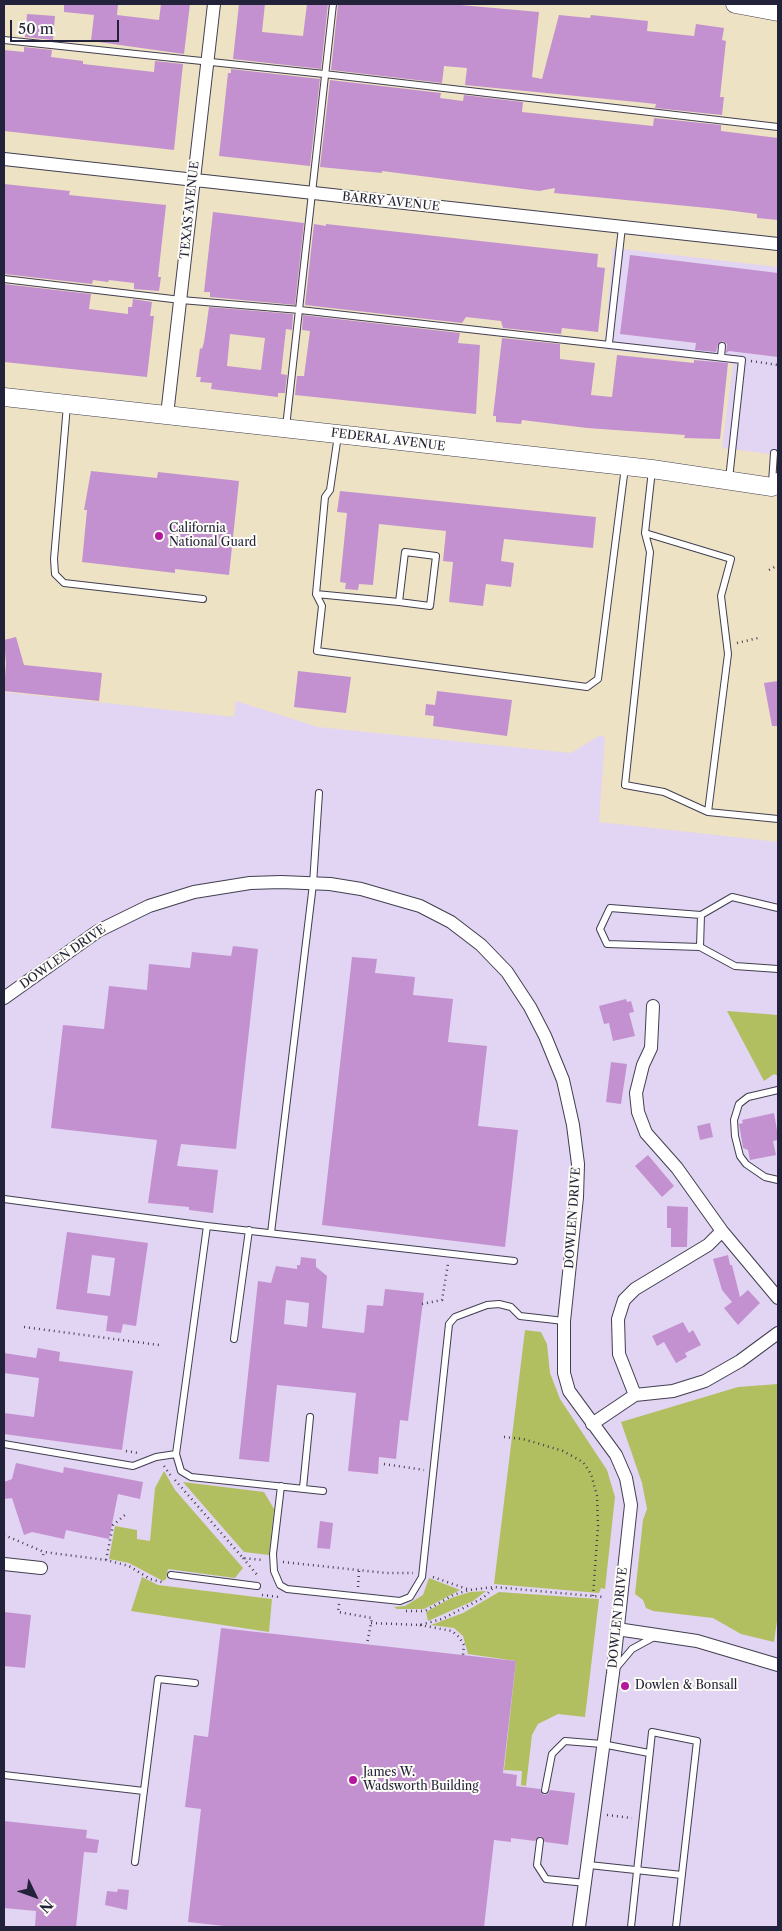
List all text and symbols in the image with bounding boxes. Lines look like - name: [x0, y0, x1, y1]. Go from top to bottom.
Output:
- scale bar: [12, 10, 121, 42]
- text: 50 m: [18, 19, 54, 38]
- street label: TEXAS AVENUE: [178, 160, 202, 260]
- street label: BARRY AVENUE: [341, 190, 441, 214]
- street label: FEDERAL AVENUE: [330, 426, 446, 454]
- place label: California National Guard: [169, 522, 256, 550]
- marker: California National Guard: [153, 530, 165, 542]
- street label: DOWLEN DRIVE: [17, 922, 109, 992]
- street label: DOWLEN DRIVE: [562, 1167, 584, 1269]
- street label: DOWLEN DRIVE: [606, 1567, 630, 1669]
- place label: Dowlen & Bonsall: [635, 1679, 737, 1693]
- marker: Dowlen & Bonsall: [619, 1680, 631, 1692]
- place label: James W. Wadsworth Building: [363, 1766, 479, 1794]
- marker: James W. Wadsworth Building: [347, 1774, 359, 1786]
- north arrow: [10, 1871, 60, 1921]
- text: N: [35, 1895, 57, 1917]

